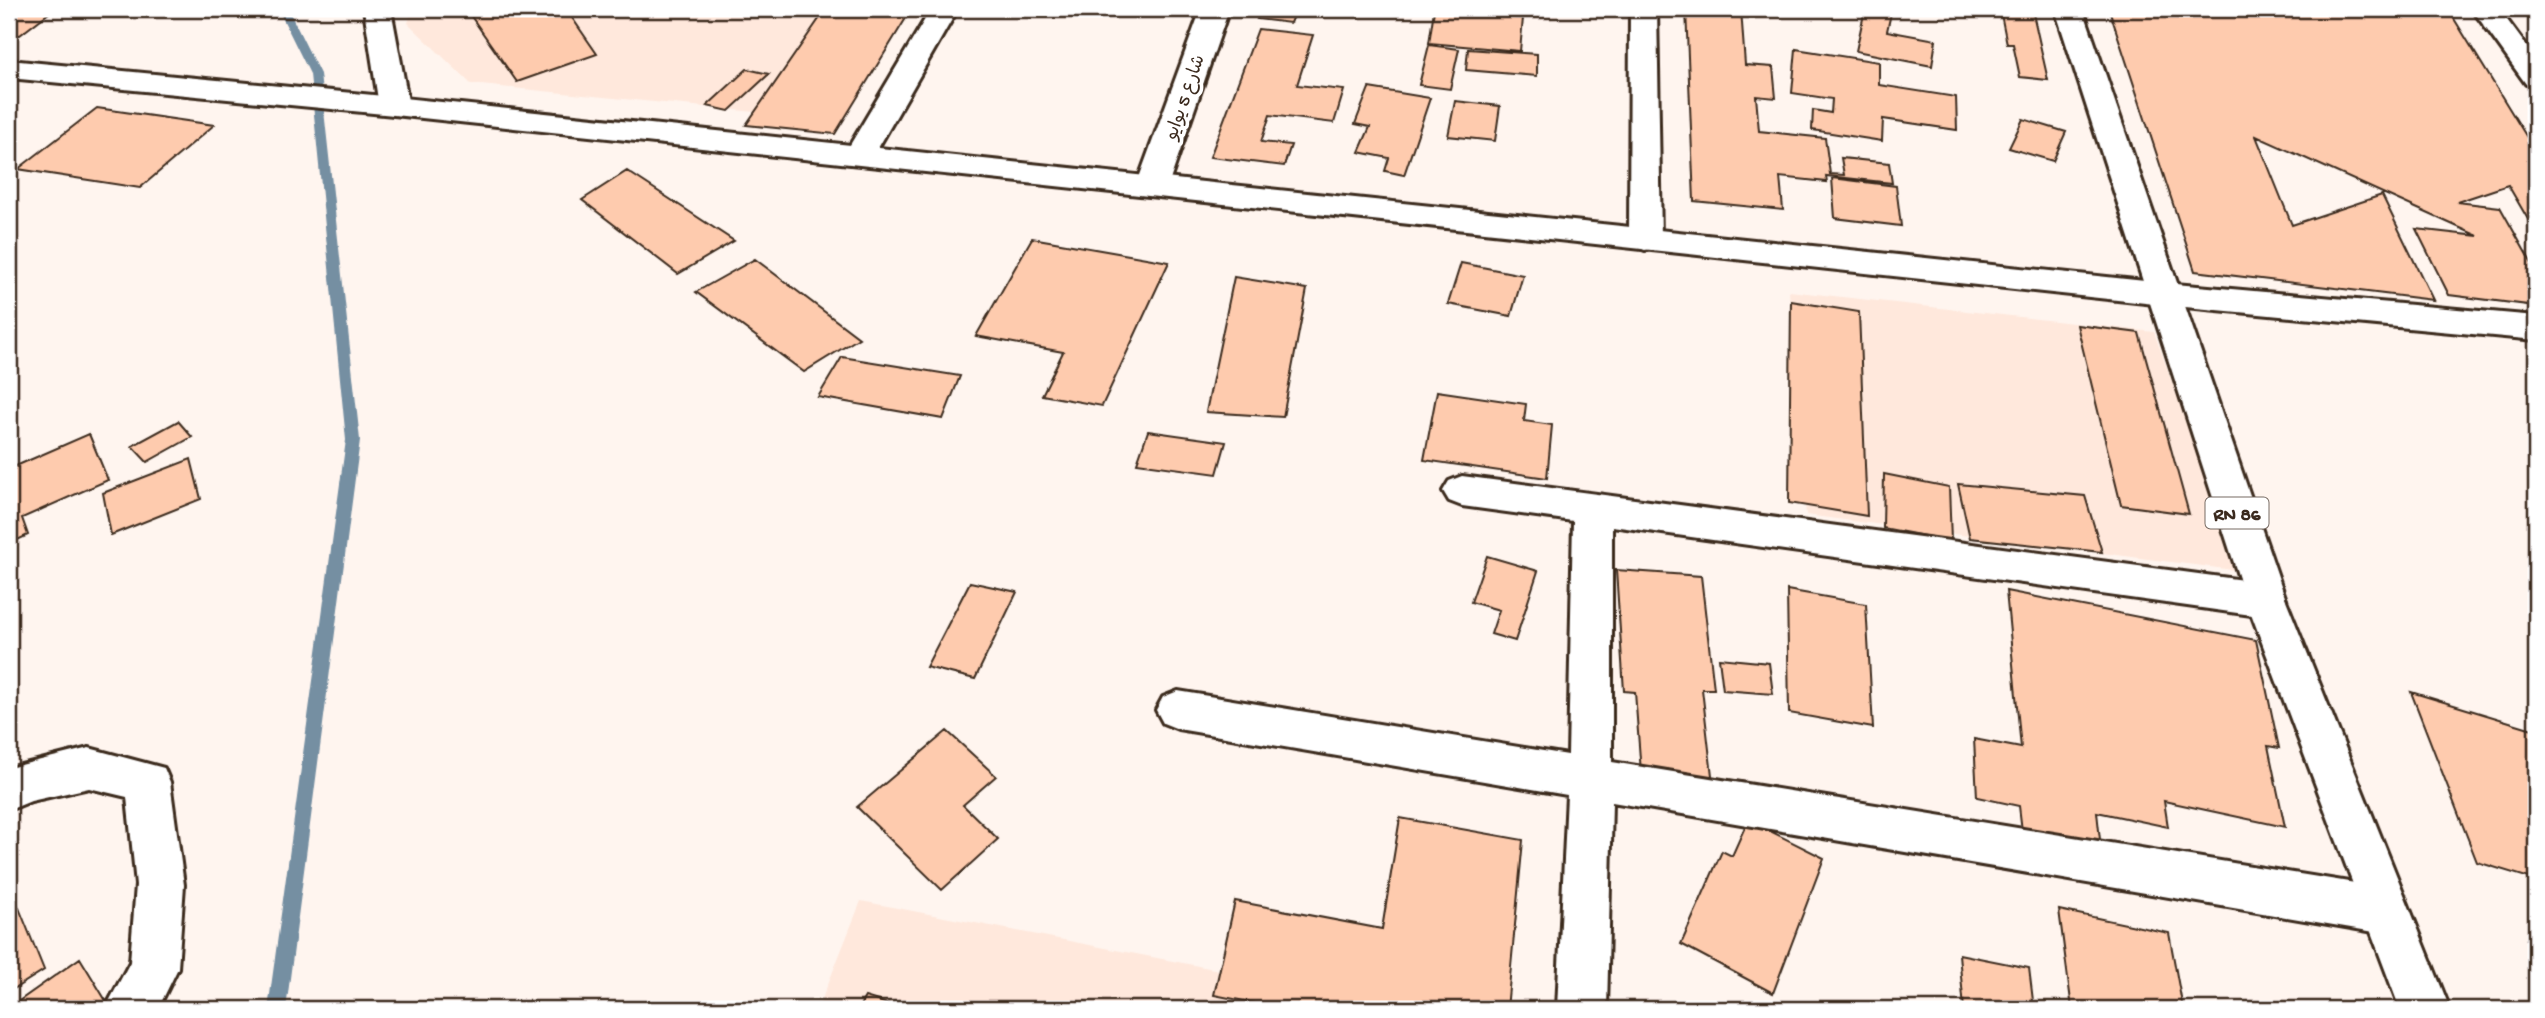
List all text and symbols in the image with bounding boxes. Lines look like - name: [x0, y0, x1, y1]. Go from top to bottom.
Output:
- street label: شارع 5 يوايو: [1162, 53, 1211, 144]
- road number: RN 86: [2206, 498, 2268, 528]

